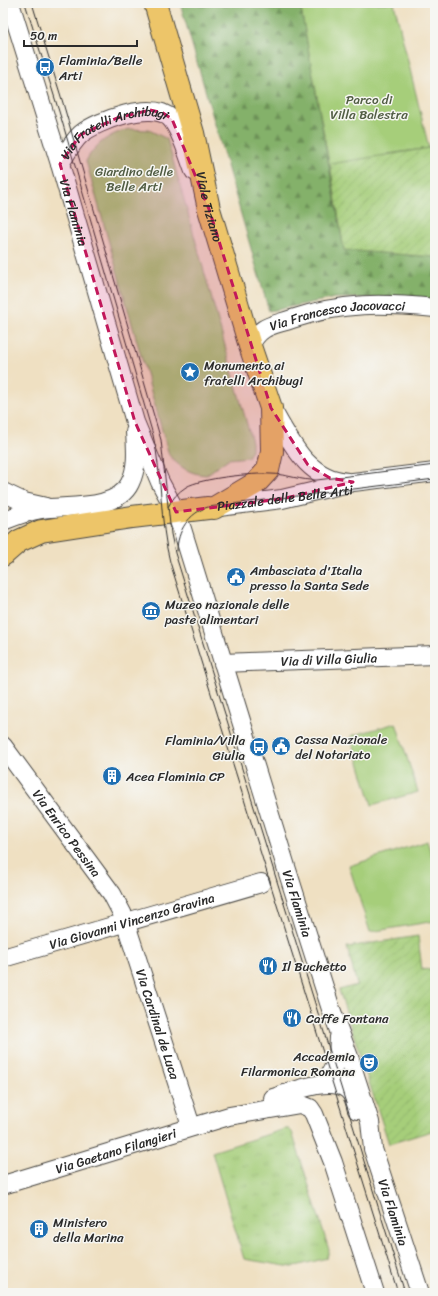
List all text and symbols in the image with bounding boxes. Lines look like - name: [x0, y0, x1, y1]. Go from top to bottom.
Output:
- scale bar: [24, 22, 137, 48]
- text: 50 m: [30, 25, 57, 47]
- place label: Flaminia/Belle Arti: [58, 49, 143, 87]
- bus stop icon: Flaminia/Belle Arti: [34, 56, 56, 78]
- park label: Parco di Villa Balestra: [330, 88, 408, 126]
- street label: Via Fratelli Archibugi: [54, 99, 174, 164]
- park label: Giardino delle Belle Arti: [95, 160, 173, 198]
- street label: Viale Tiziano: [190, 169, 230, 245]
- street label: Via Flaminia: [53, 176, 95, 249]
- street label: Via Francesco Jacovacci: [266, 293, 406, 337]
- place label: Monumento ai fratelli Archibugi: [204, 354, 303, 392]
- place icon: Monumento ai fratelli Archibugi: [179, 361, 201, 383]
- street label: Piazzale delle Belle Arti: [215, 478, 355, 517]
- place label: Ambasciata d'Italia presso la Santa Sede: [249, 559, 369, 597]
- public building icon: Ambasciata d'Italia presso la Santa Sede: [225, 566, 247, 588]
- place label: Muzeo nazionale delle paste alimentari: [164, 593, 290, 631]
- museum icon: Muzeo nazionale delle paste alimentari: [140, 600, 162, 622]
- street label: Via di Villa Giulia: [280, 646, 378, 672]
- place label: Cassa Nazionale del Notariato: [295, 728, 388, 766]
- place label: Flaminia/Villa Giulia: [165, 729, 245, 767]
- public building icon: Cassa Nazionale del Notariato: [270, 735, 292, 757]
- bus stop icon: Flaminia/Villa Giulia: [248, 736, 270, 758]
- building icon: Acea Flaminia CP: [101, 765, 123, 787]
- place label: Acea Flaminia CP: [125, 765, 225, 788]
- street label: Via Enrico Pessina: [27, 784, 108, 882]
- street label: Via Flaminia: [276, 867, 319, 940]
- street label: Via Giovanni Vincenzo Gravina: [46, 886, 217, 956]
- restaurant icon: Il Buchetto: [257, 955, 279, 977]
- place label: Il Buchetto: [281, 955, 347, 978]
- street label: Via Cardinal de Luca: [130, 966, 187, 1083]
- restaurant icon: Caffe Fontana: [281, 1007, 303, 1029]
- place label: Caffe Fontana: [306, 1007, 389, 1030]
- place label: Accademia Filarmonica Romana: [241, 1045, 355, 1083]
- theatre icon: Accademia Filarmonica Romana: [358, 1052, 380, 1074]
- street label: Via Gaetano Filangieri: [53, 1121, 180, 1180]
- street label: Via Flaminia: [372, 1176, 415, 1249]
- place label: Ministero della Marina: [53, 1211, 124, 1249]
- building icon: Ministero della Marina: [28, 1218, 50, 1240]

